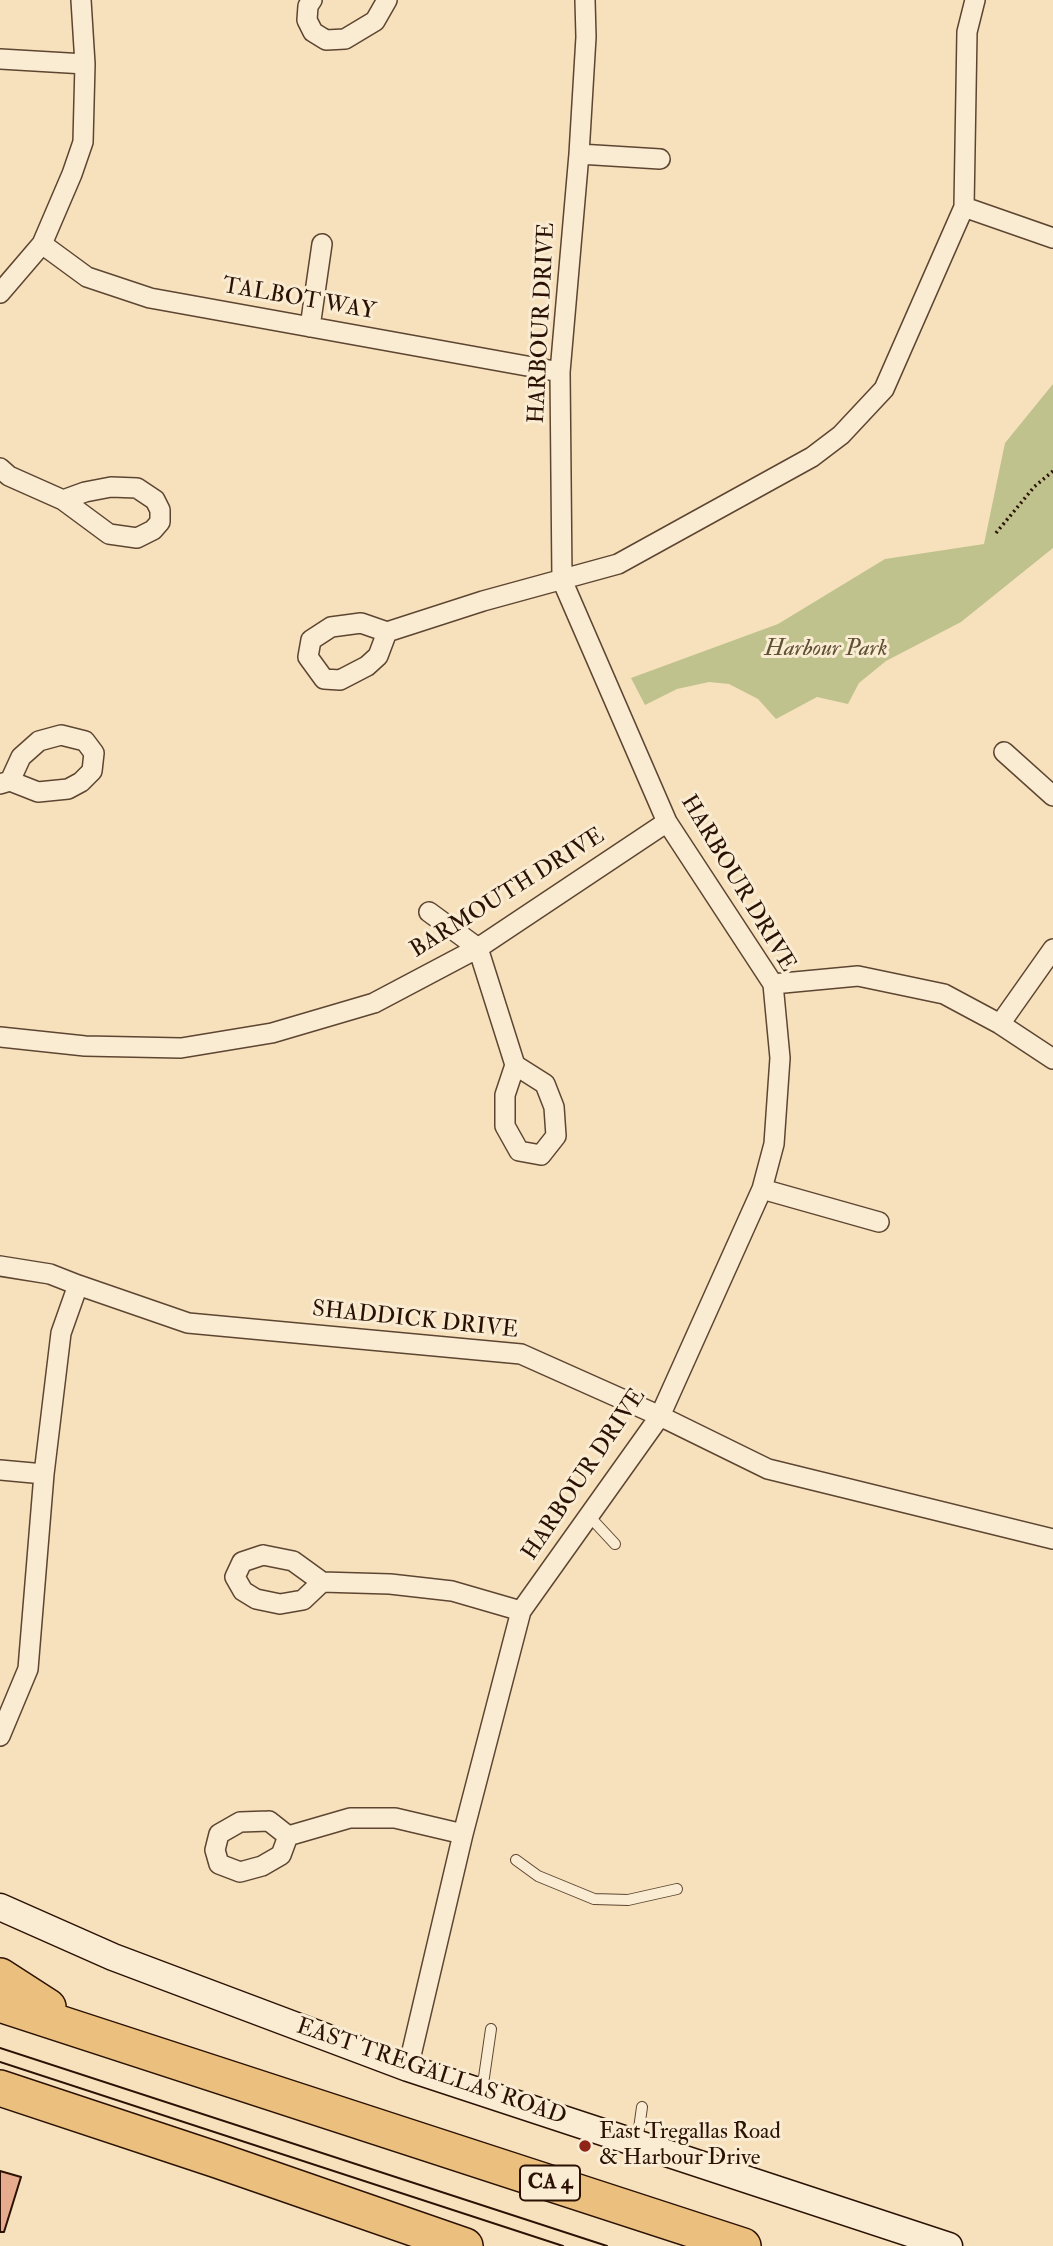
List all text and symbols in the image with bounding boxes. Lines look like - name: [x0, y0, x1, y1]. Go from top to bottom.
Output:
- street label: HARBOUR DRIVE: [524, 222, 562, 424]
- street label: TALBOT WAY: [220, 273, 378, 327]
- park label: Harbour Park: [764, 636, 888, 664]
- street label: HARBOUR DRIVE: [673, 791, 801, 977]
- street label: BARMOUTH DRIVE: [406, 823, 610, 965]
- street label: SHADDICK DRIVE: [311, 1296, 519, 1346]
- street label: HARBOUR DRIVE: [517, 1384, 653, 1566]
- street label: EAST TREGALLAS ROAD: [292, 2014, 570, 2132]
- place label: East Tregallas Road & Harbour Drive: [599, 2119, 781, 2173]
- marker: East Tregallas Road & Harbour Drive: [577, 2138, 593, 2154]
- road number: CA 4: [520, 2166, 580, 2200]

